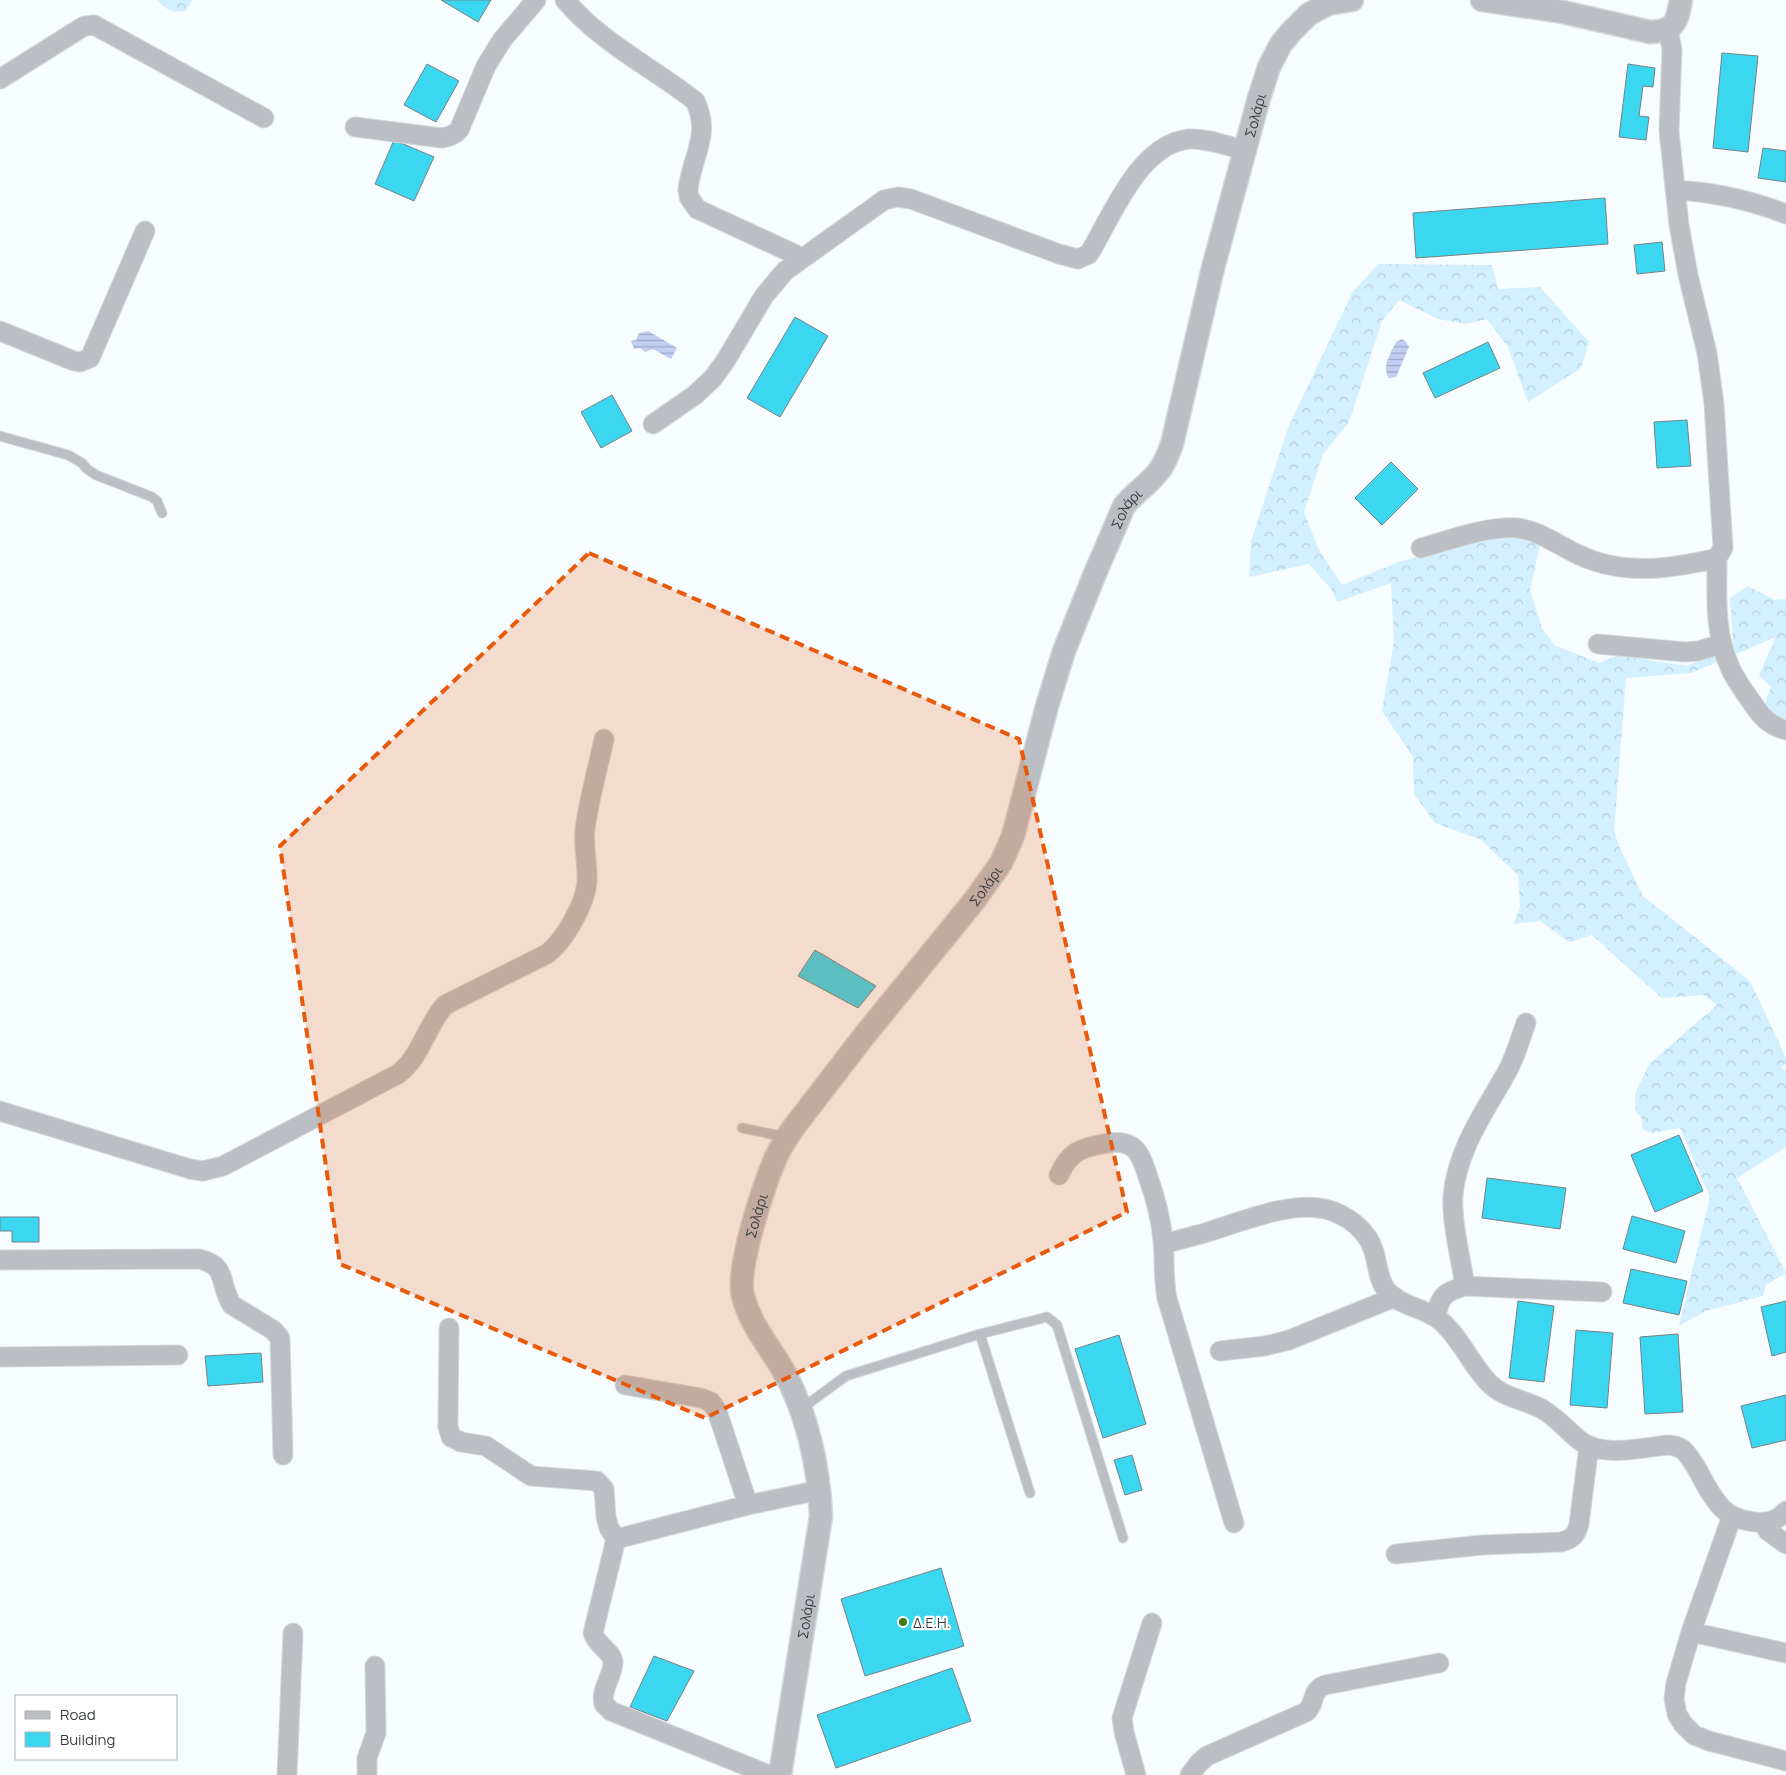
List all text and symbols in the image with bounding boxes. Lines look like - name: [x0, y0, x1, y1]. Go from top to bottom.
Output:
- street label: Σολάρι: [1239, 90, 1270, 139]
- street label: Σολάρι: [1106, 483, 1146, 532]
- street label: Σολάρι: [964, 861, 1006, 910]
- street label: Σολάρι: [740, 1190, 771, 1240]
- street label: Σολάρι: [792, 1592, 818, 1640]
- place label: Δ.Ε.Η.: [913, 1613, 950, 1632]
- marker: Δ.Ε.Η.: [897, 1616, 909, 1628]
- legend: [15, 1695, 178, 1760]
- text: Road: [60, 1704, 96, 1725]
- text: Building: [60, 1729, 115, 1750]

